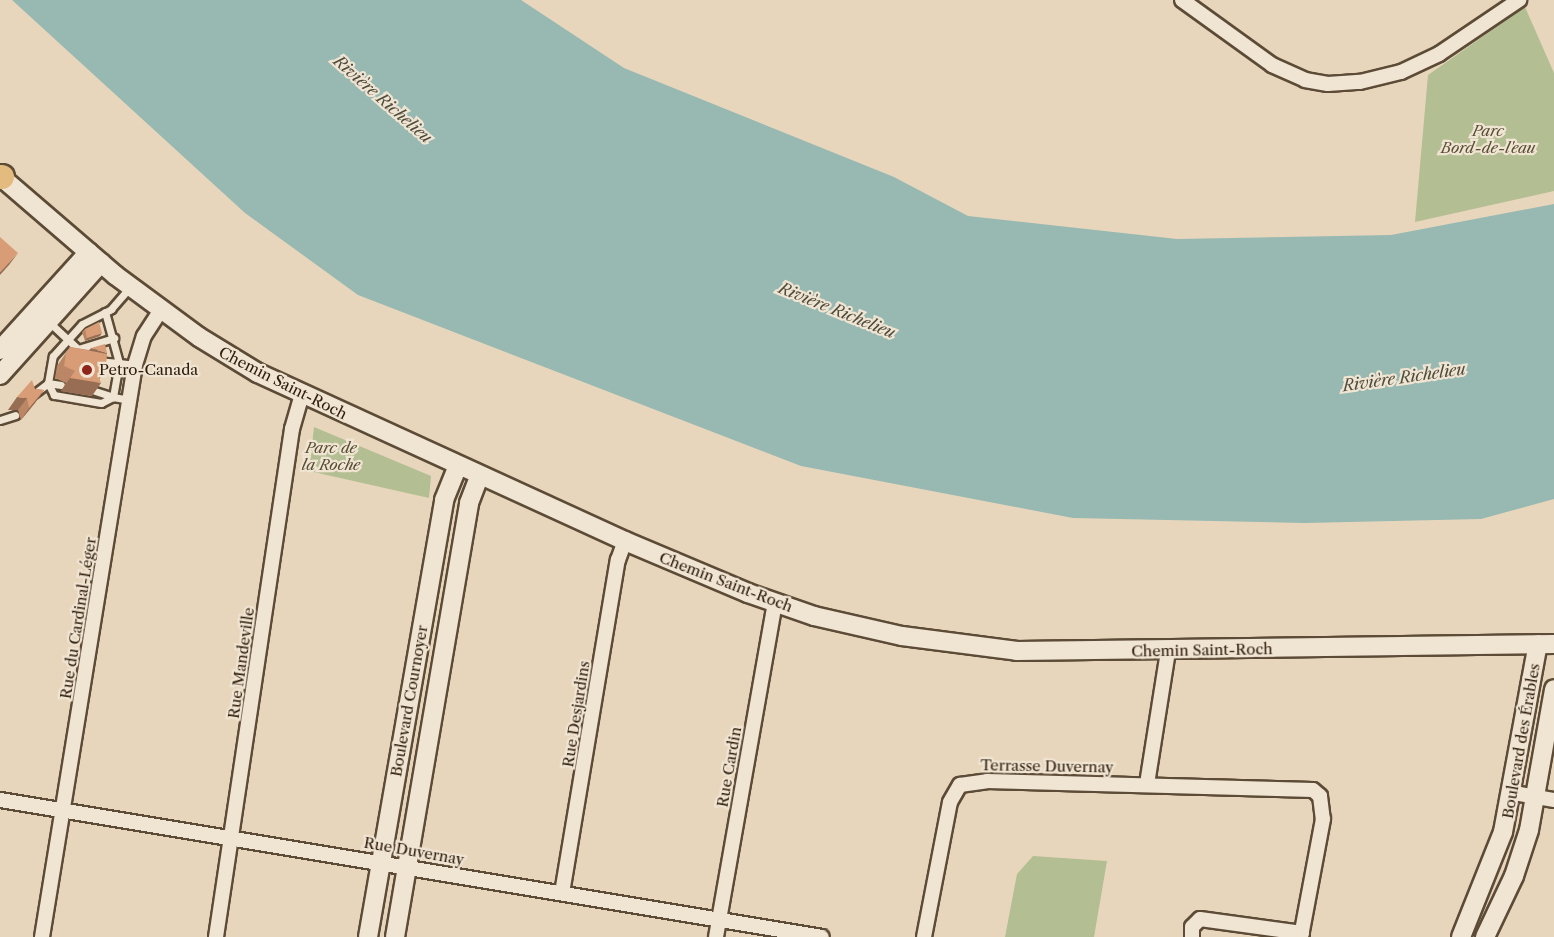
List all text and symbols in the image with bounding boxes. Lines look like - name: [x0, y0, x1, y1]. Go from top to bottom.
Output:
- water label: Rivière Richelieu: [330, 51, 436, 147]
- park label: Parc Bord-de-l'eau: [1441, 121, 1535, 156]
- water label: Rivière Richelieu: [776, 278, 898, 342]
- street label: Chemin Saint-Roch: [216, 343, 350, 423]
- water label: Rivière Richelieu: [1341, 359, 1467, 395]
- place label: Petro-Canada: [99, 361, 198, 379]
- marker: Petro-Canada: [80, 363, 94, 377]
- park label: Parc de la Roche: [302, 438, 360, 473]
- street label: Rue du Cardinal-Léger: [56, 536, 100, 700]
- street label: Chemin Saint-Roch: [657, 548, 795, 616]
- street label: Rue Mandeville: [224, 606, 258, 720]
- street label: Boulevard Cournoyer: [387, 624, 431, 778]
- street label: Chemin Saint-Roch: [1131, 640, 1273, 660]
- street label: Rue Desjardins: [559, 659, 593, 769]
- street label: Boulevard des Érables: [1498, 662, 1544, 820]
- street label: Rue Cardin: [713, 725, 745, 809]
- street label: Terrasse Duvernay: [980, 756, 1114, 776]
- street label: Rue Duvernay: [362, 833, 466, 869]

